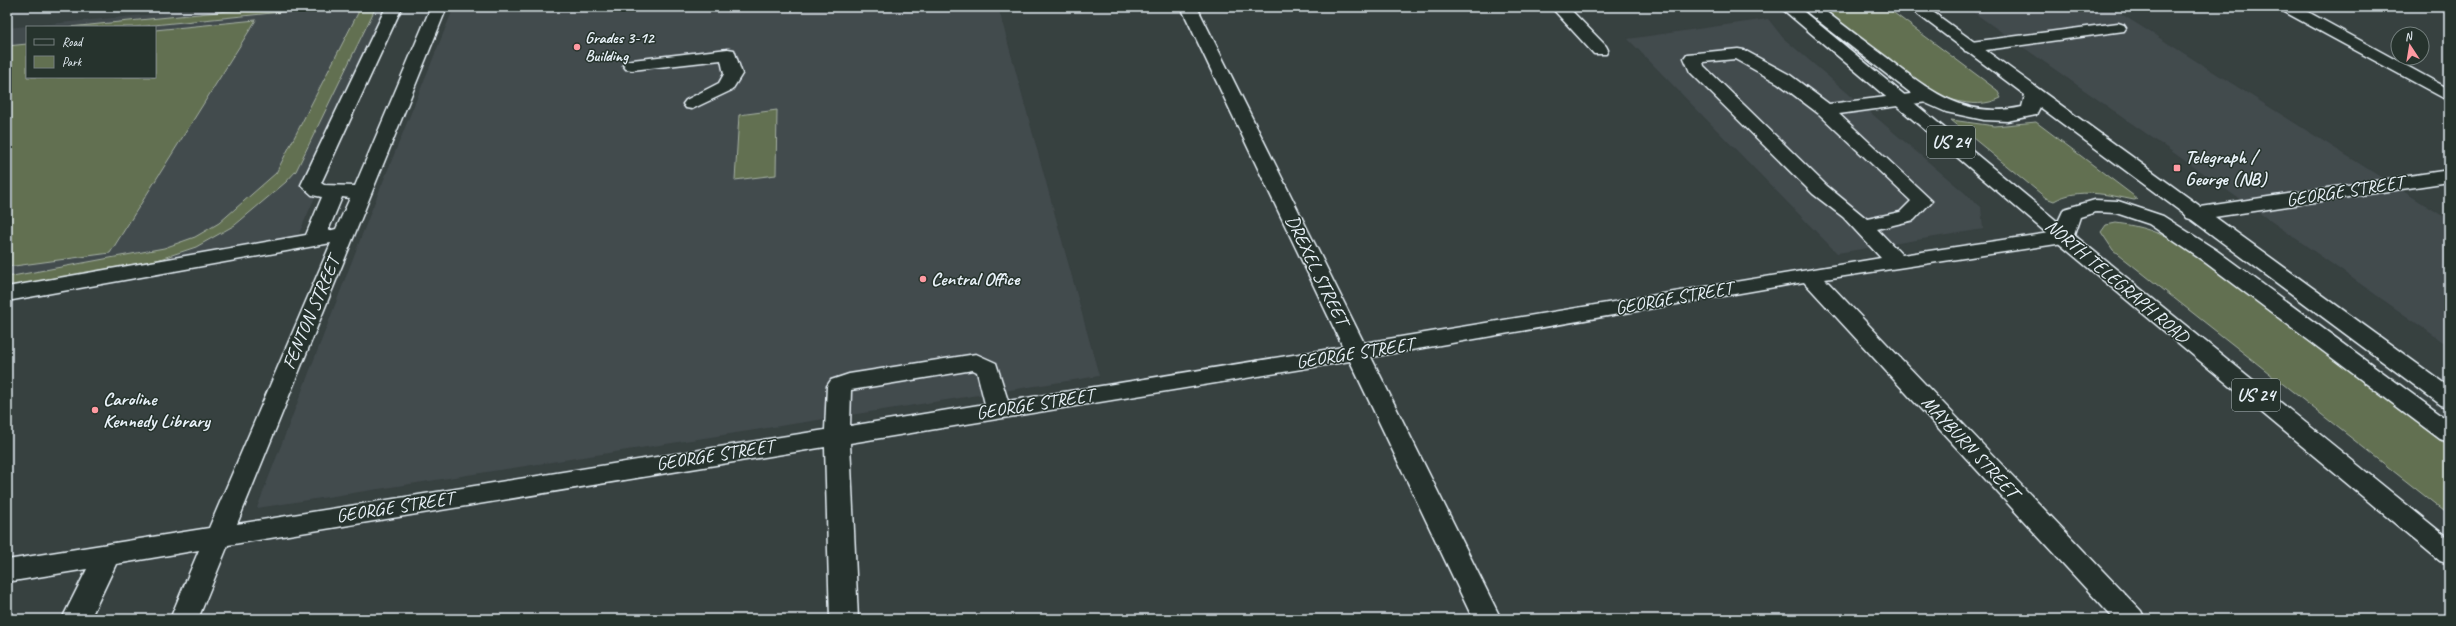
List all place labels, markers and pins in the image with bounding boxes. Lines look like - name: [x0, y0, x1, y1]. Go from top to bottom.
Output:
- place label: Grades 3-12 Building: [585, 28, 656, 66]
- marker: Grades 3-12 Building: [572, 42, 582, 52]
- place label: Telegraph / George (NB): [2185, 145, 2268, 191]
- marker: Telegraph / George (NB): [2172, 163, 2182, 173]
- place label: Central Office: [931, 267, 1021, 291]
- marker: Central Office: [918, 274, 928, 284]
- place label: Caroline Kennedy Library: [103, 387, 211, 433]
- marker: Caroline Kennedy Library: [90, 405, 100, 415]

